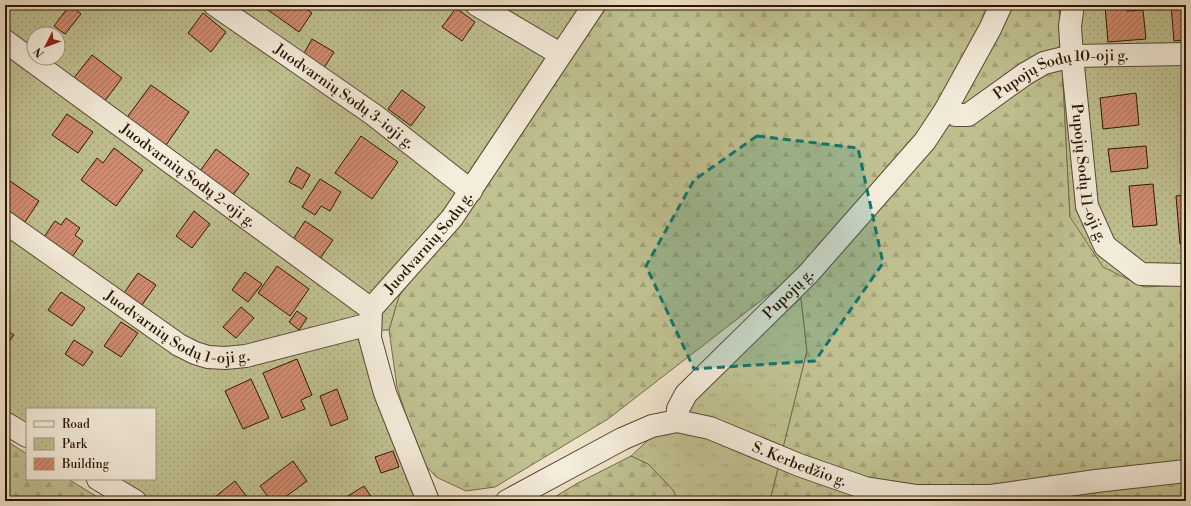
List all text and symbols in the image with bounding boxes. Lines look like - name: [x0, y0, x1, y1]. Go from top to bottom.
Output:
- north arrow: [26, 26, 66, 66]
- street label: Juodvarnių Sodų 3-ioji g.: [269, 39, 418, 153]
- text: N: [31, 44, 47, 60]
- street label: Pupojų Sodų 10-oji g.: [990, 46, 1129, 104]
- street label: Pupojų Sodų 11-oji g.: [1067, 103, 1111, 246]
- street label: Juodvarnių Sodų 2-oji g.: [115, 119, 259, 232]
- street label: Juodvarnių Sodų g.: [379, 188, 477, 299]
- street label: Pupojų g.: [759, 265, 818, 323]
- street label: Juodvarnių Sodų 1-oji g.: [100, 286, 251, 368]
- legend: [26, 408, 156, 480]
- text: Road: [62, 417, 90, 432]
- text: Park: [62, 437, 88, 452]
- street label: S. Kerbedžio g.: [749, 438, 849, 491]
- text: Building: [61, 457, 110, 472]

